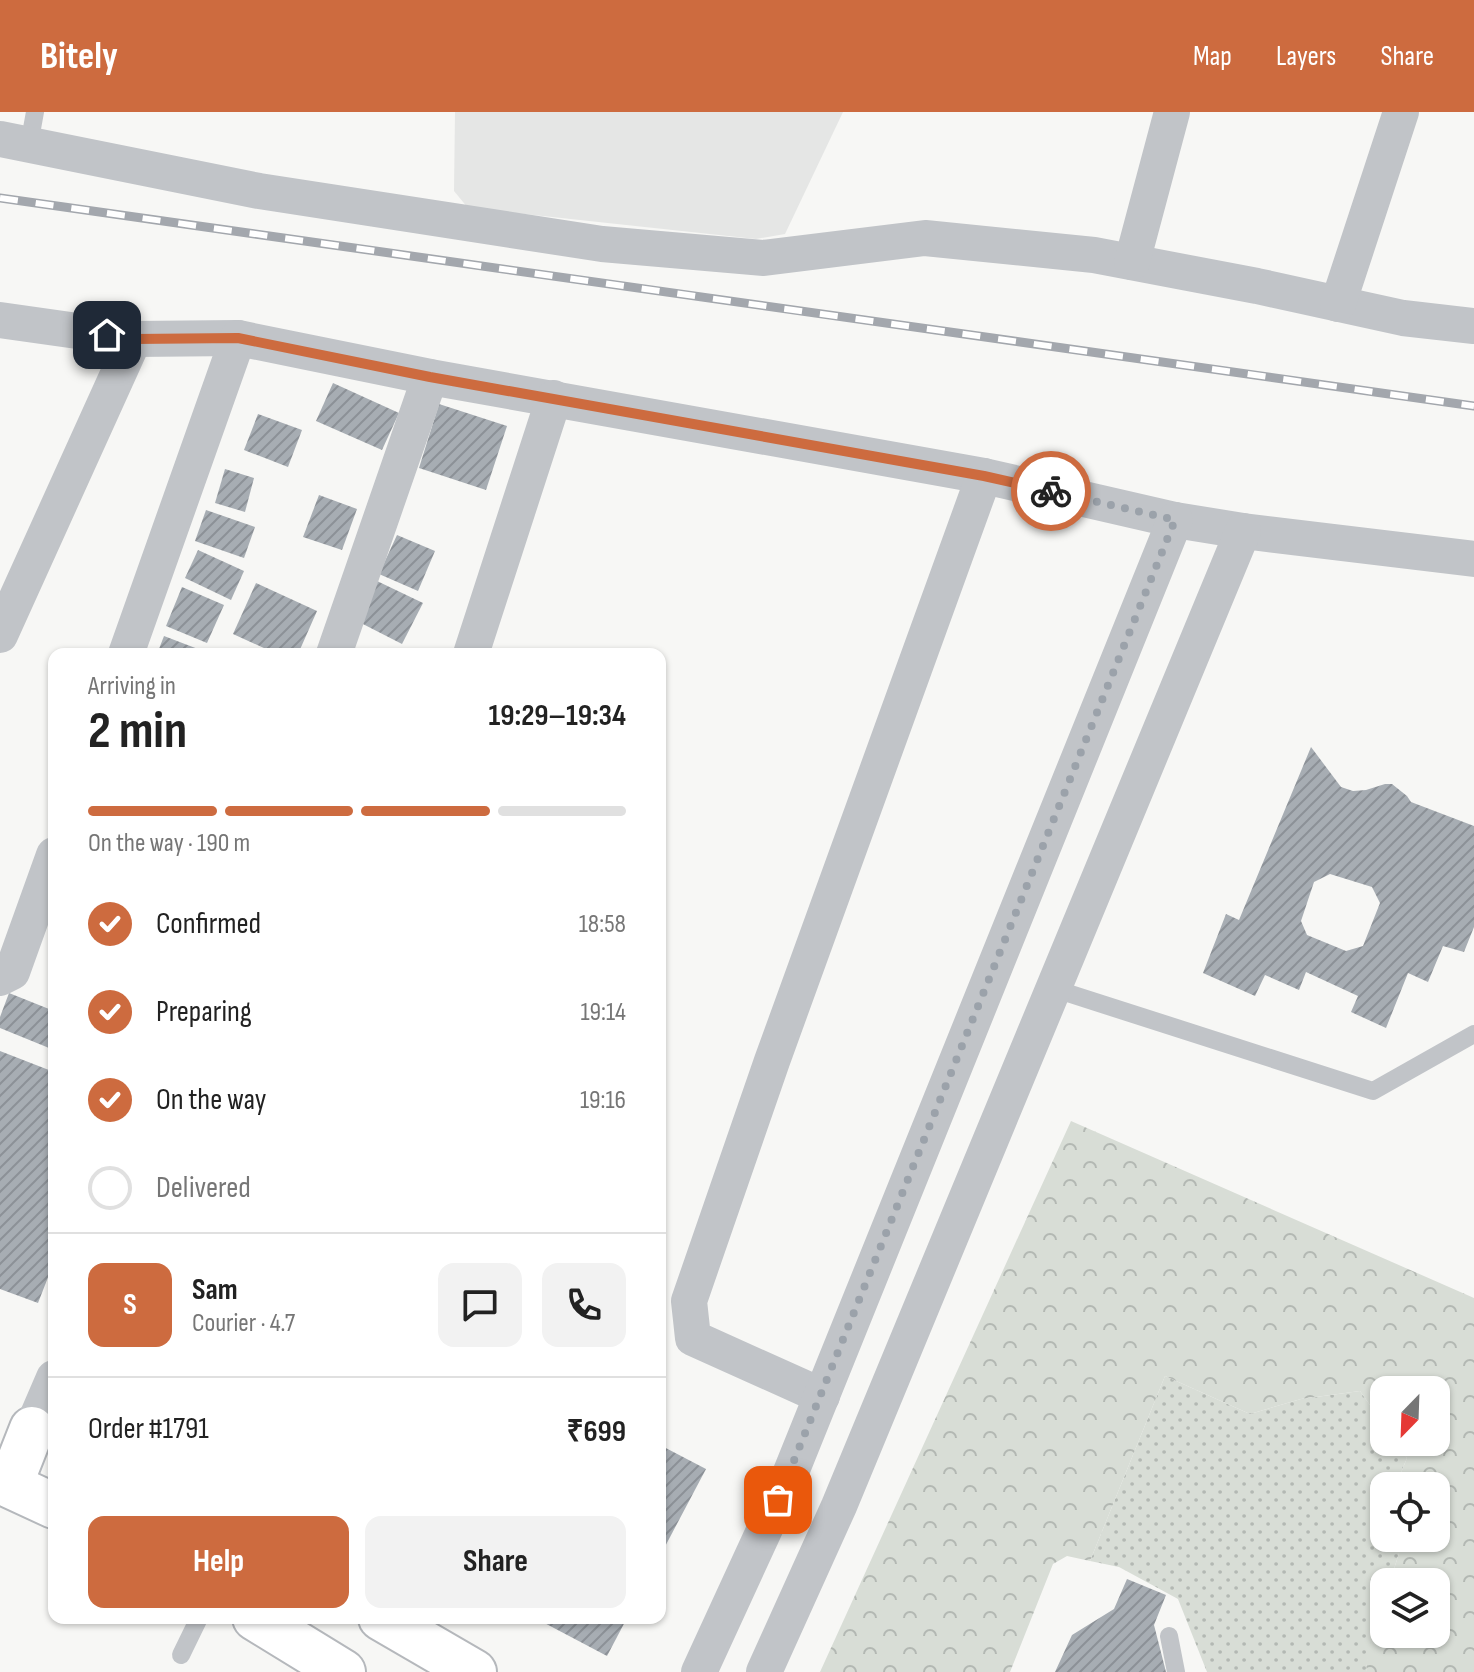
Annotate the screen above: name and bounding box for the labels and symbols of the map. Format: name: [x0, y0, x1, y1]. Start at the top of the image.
pin: [73, 301, 141, 369]
courier: [1011, 451, 1091, 531]
north arrow: [1370, 1376, 1450, 1456]
pin: [744, 1466, 812, 1534]

